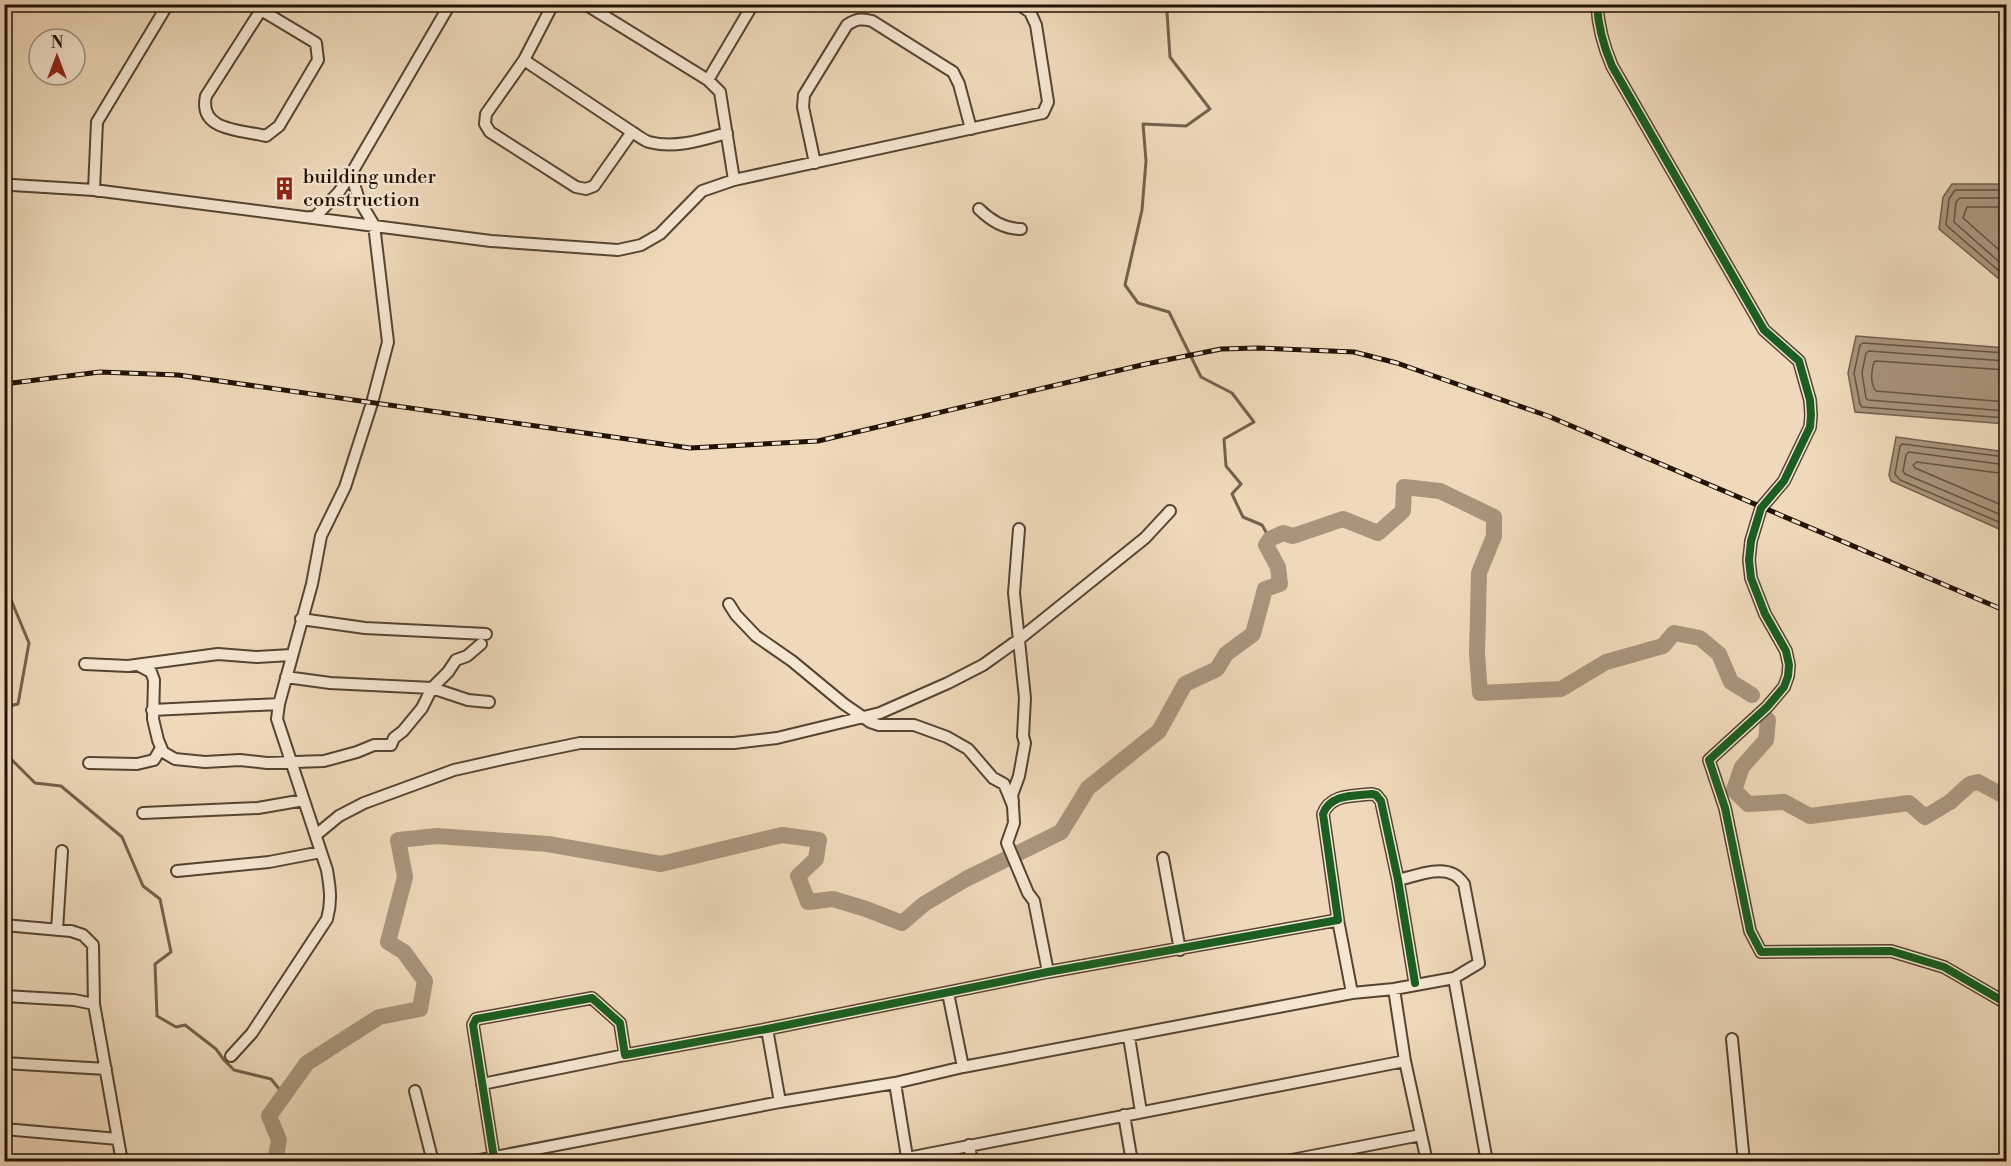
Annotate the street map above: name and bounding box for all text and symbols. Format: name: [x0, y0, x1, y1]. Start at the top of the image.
north arrow: [27, 27, 87, 87]
text: N: [51, 33, 64, 53]
place label: building under construction: [303, 165, 436, 213]
building icon: building under construction: [272, 175, 298, 201]

